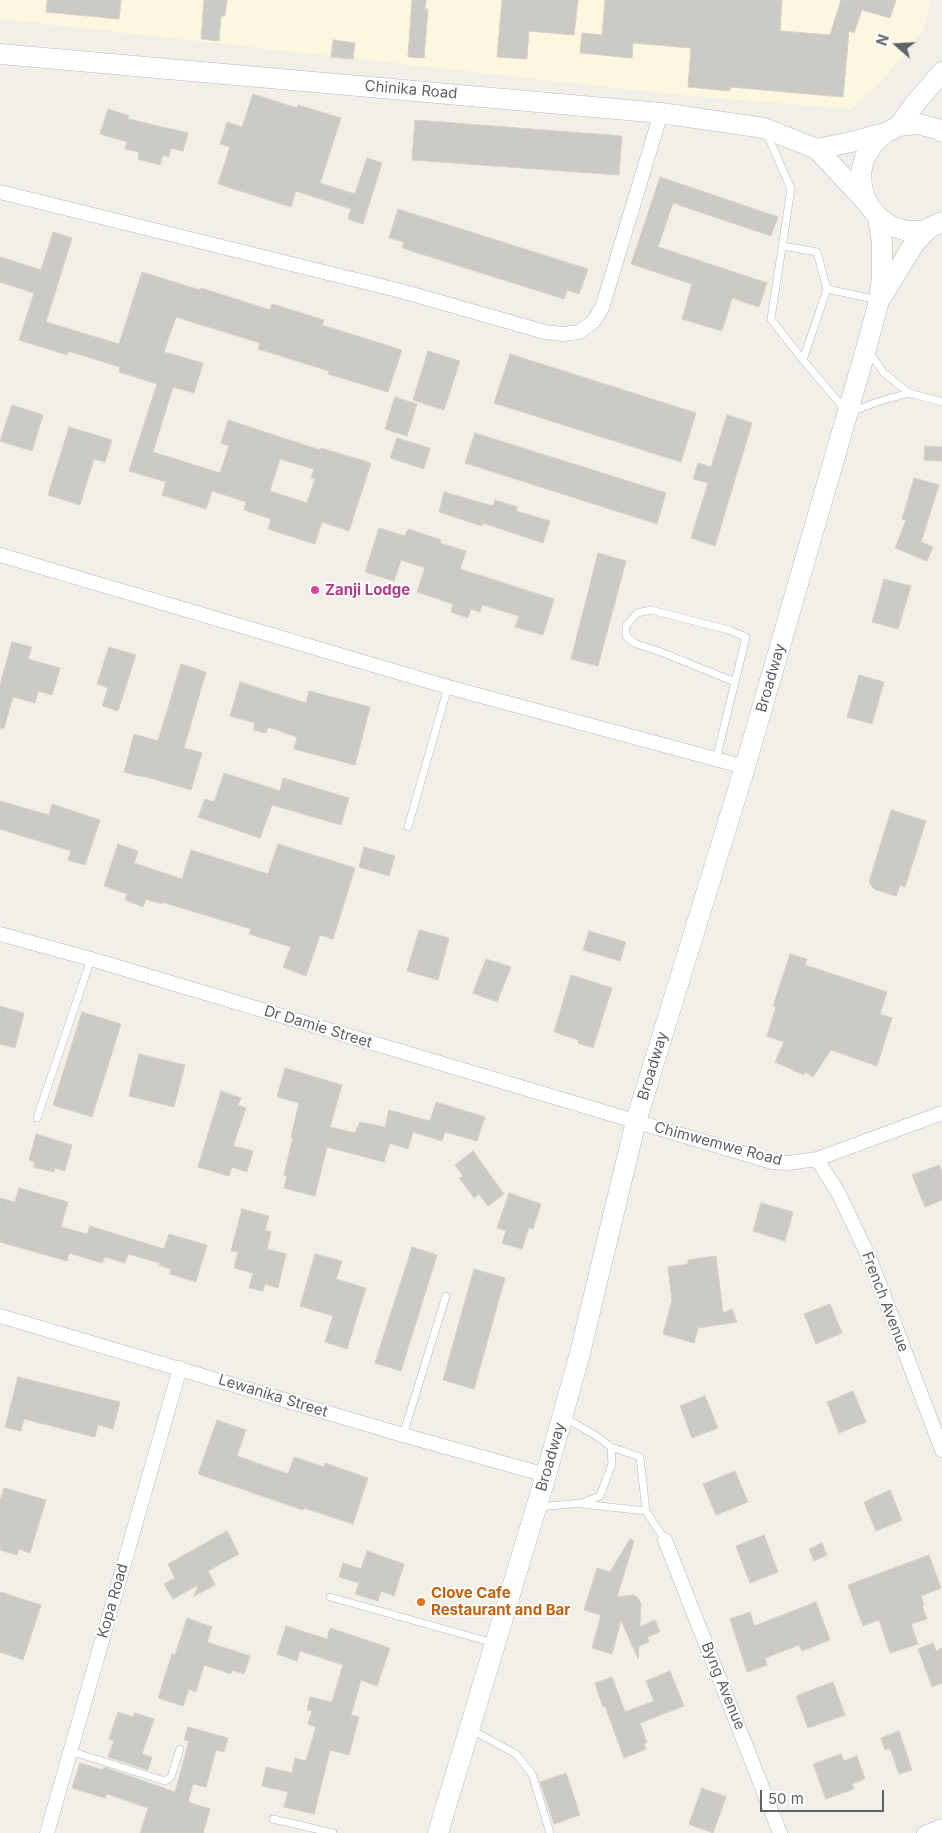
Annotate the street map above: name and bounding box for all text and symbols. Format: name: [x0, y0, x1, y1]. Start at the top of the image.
north arrow: [872, 20, 922, 70]
text: N: [873, 32, 892, 48]
street label: Chinika Road: [364, 77, 458, 103]
place label: Zanji Lodge: [325, 581, 410, 599]
marker: Zanji Lodge: [309, 584, 321, 596]
street label: Broadway: [753, 641, 789, 715]
street label: Dr Damie Street: [262, 1002, 374, 1052]
street label: Broadway: [634, 1029, 672, 1103]
street label: Chimwemwe Road: [652, 1118, 784, 1170]
street label: French Avenue: [858, 1249, 912, 1355]
street label: Lewanika Street: [216, 1371, 330, 1421]
street label: Broadway: [533, 1420, 569, 1494]
street label: Kopa Road: [94, 1562, 132, 1640]
place label: Clove Cafe Restaurant and Bar: [431, 1584, 570, 1619]
marker: Clove Cafe Restaurant and Bar: [415, 1596, 427, 1608]
street label: Byng Avenue: [697, 1639, 749, 1733]
scale bar: [762, 1780, 886, 1812]
text: 50 m: [768, 1789, 804, 1808]

